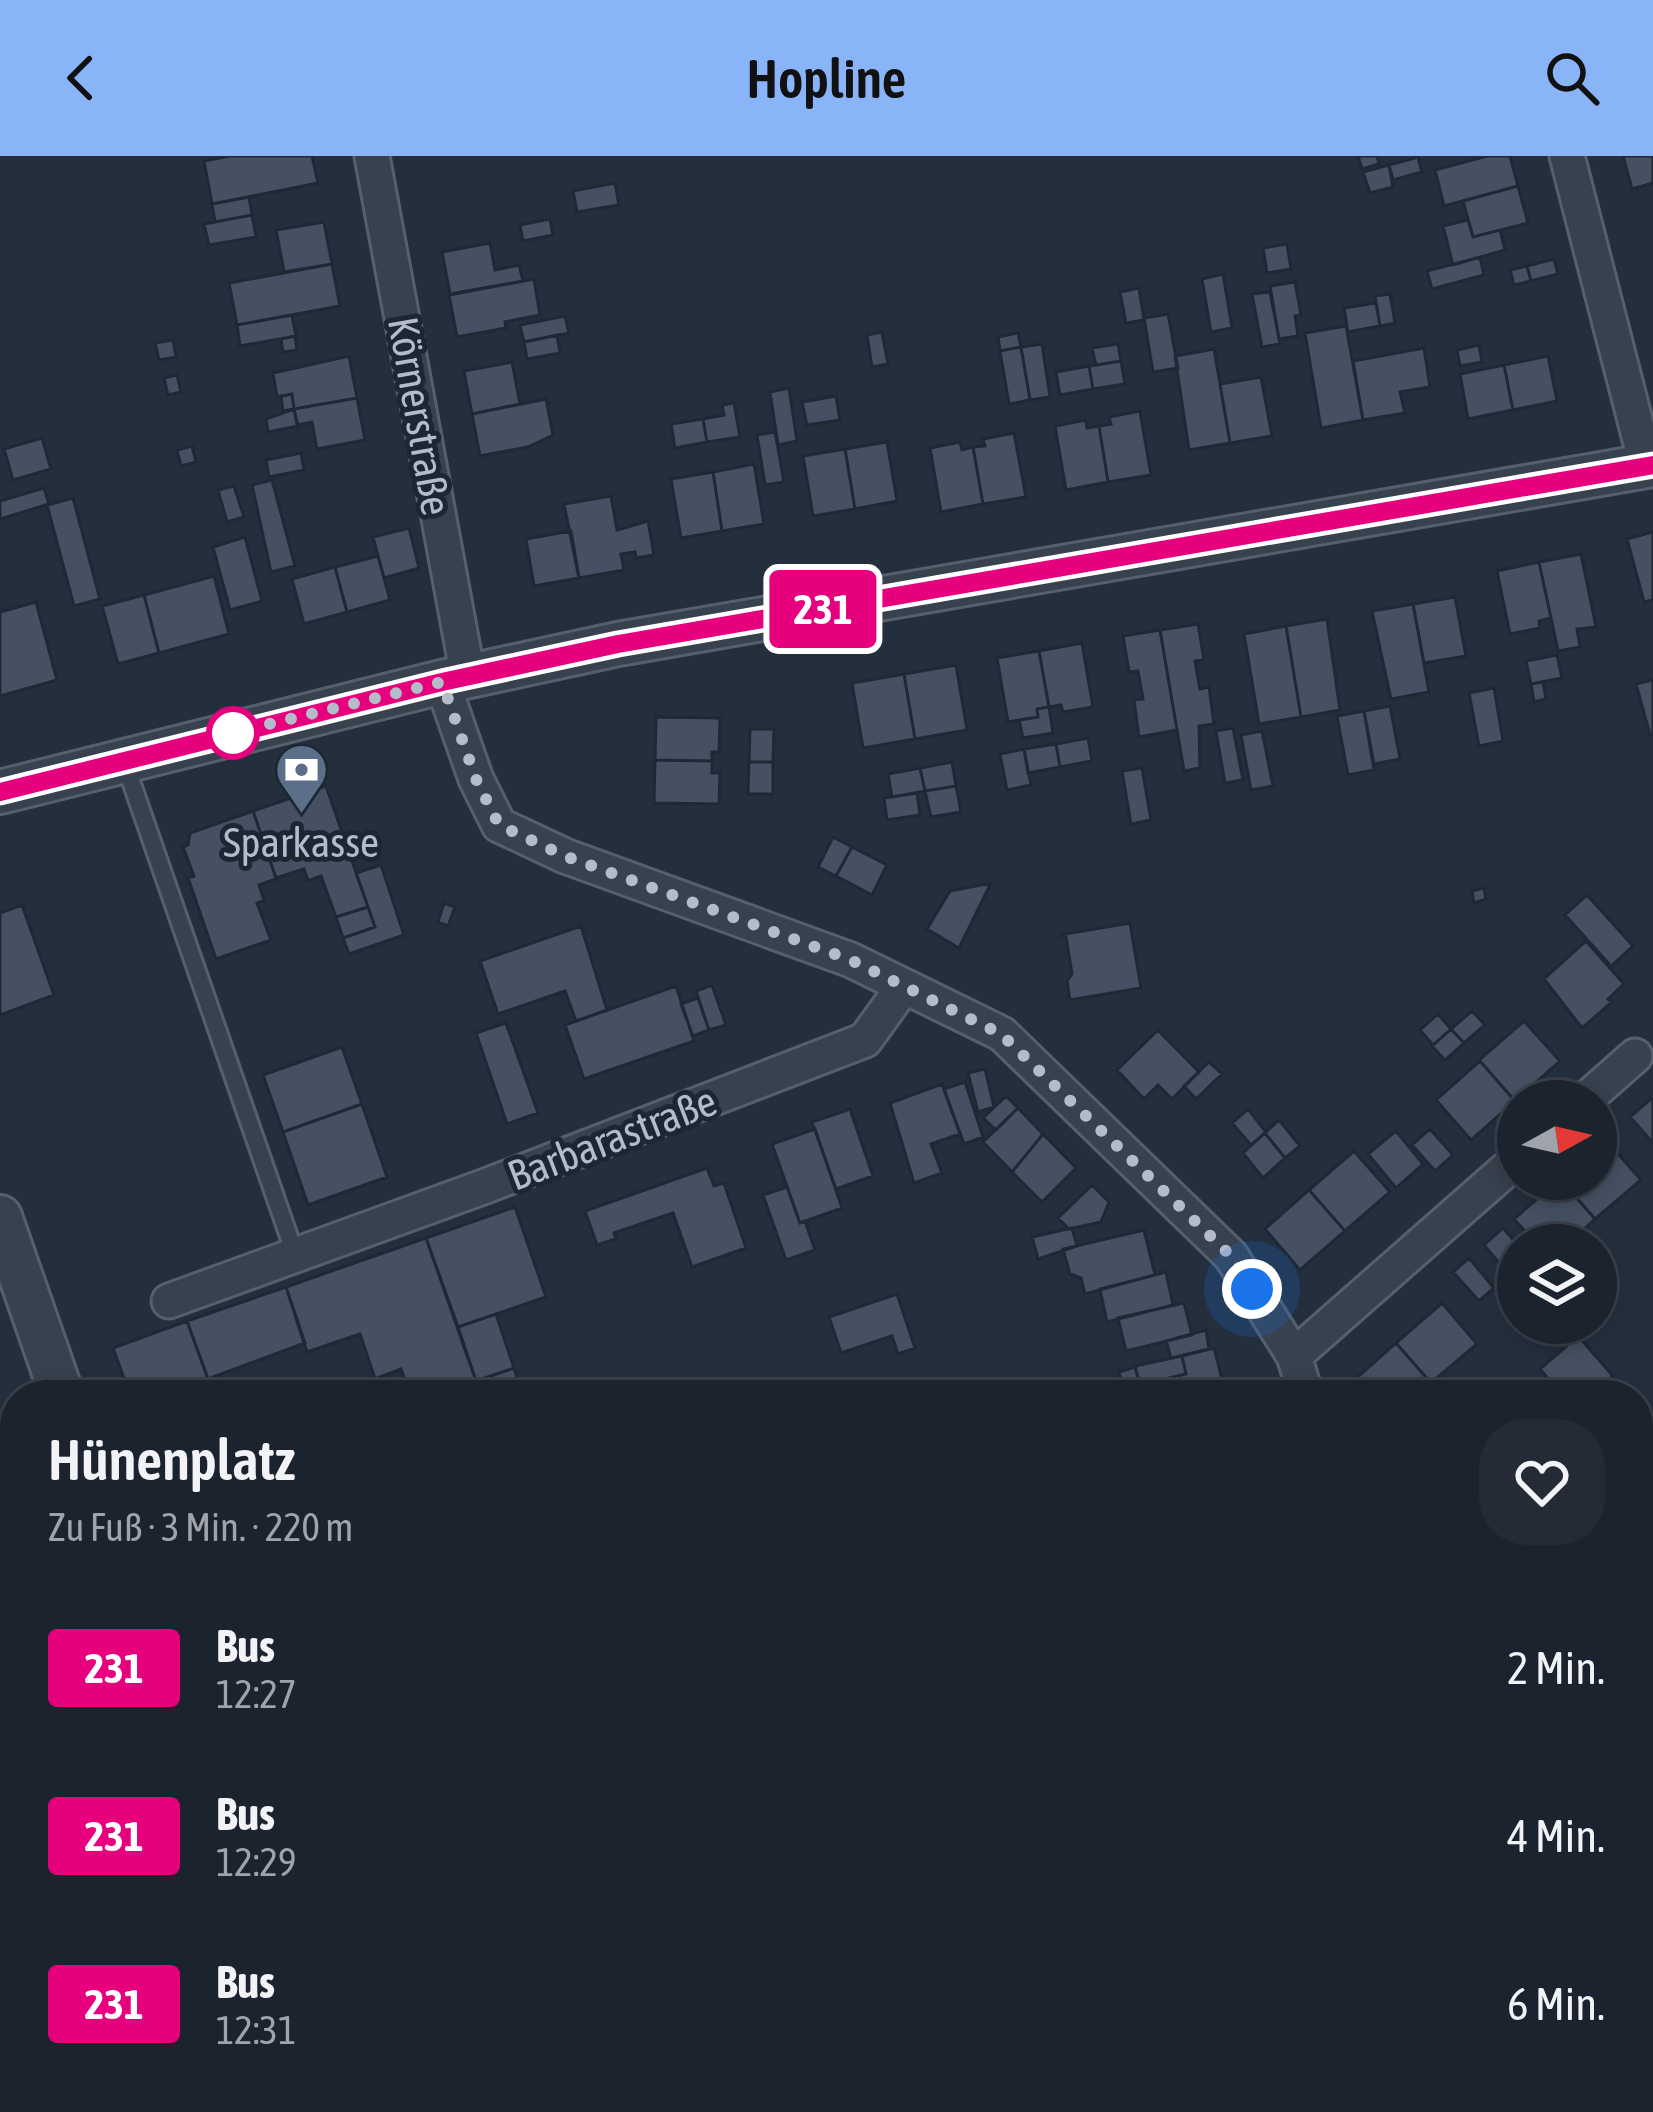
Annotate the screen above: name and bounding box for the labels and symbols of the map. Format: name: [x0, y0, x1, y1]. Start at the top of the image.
street label: Körnerstraße: [379, 313, 461, 519]
line badge: 231: [754, 570, 892, 648]
unlabelled marker: [208, 708, 258, 758]
bank icon: Sparkasse: [273, 742, 329, 816]
place label: Sparkasse: [223, 818, 379, 866]
street label: Barbarastraße: [501, 1076, 723, 1200]
north arrow: [1497, 1080, 1617, 1200]
your location: [1222, 1259, 1282, 1319]

